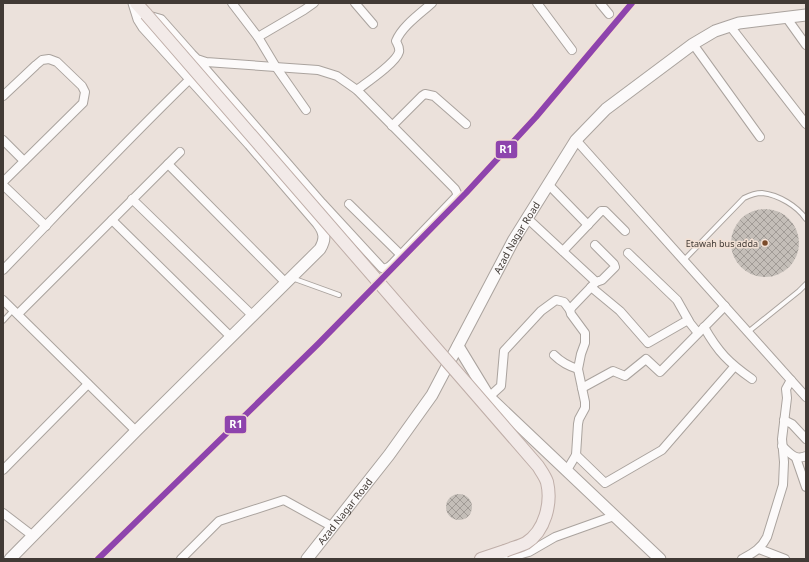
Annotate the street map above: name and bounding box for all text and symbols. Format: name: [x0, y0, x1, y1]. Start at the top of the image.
line badge: R1: [495, 140, 518, 159]
text: R1: [499, 141, 513, 156]
street label: Azad Nagar Road: [490, 199, 543, 276]
place label: Etawah bus adda: [686, 237, 758, 250]
marker: Etawah bus adda: [760, 238, 770, 248]
line badge: R1: [224, 415, 247, 434]
text: R1: [229, 416, 243, 431]
street label: Azad Nagar Road: [314, 475, 375, 547]

